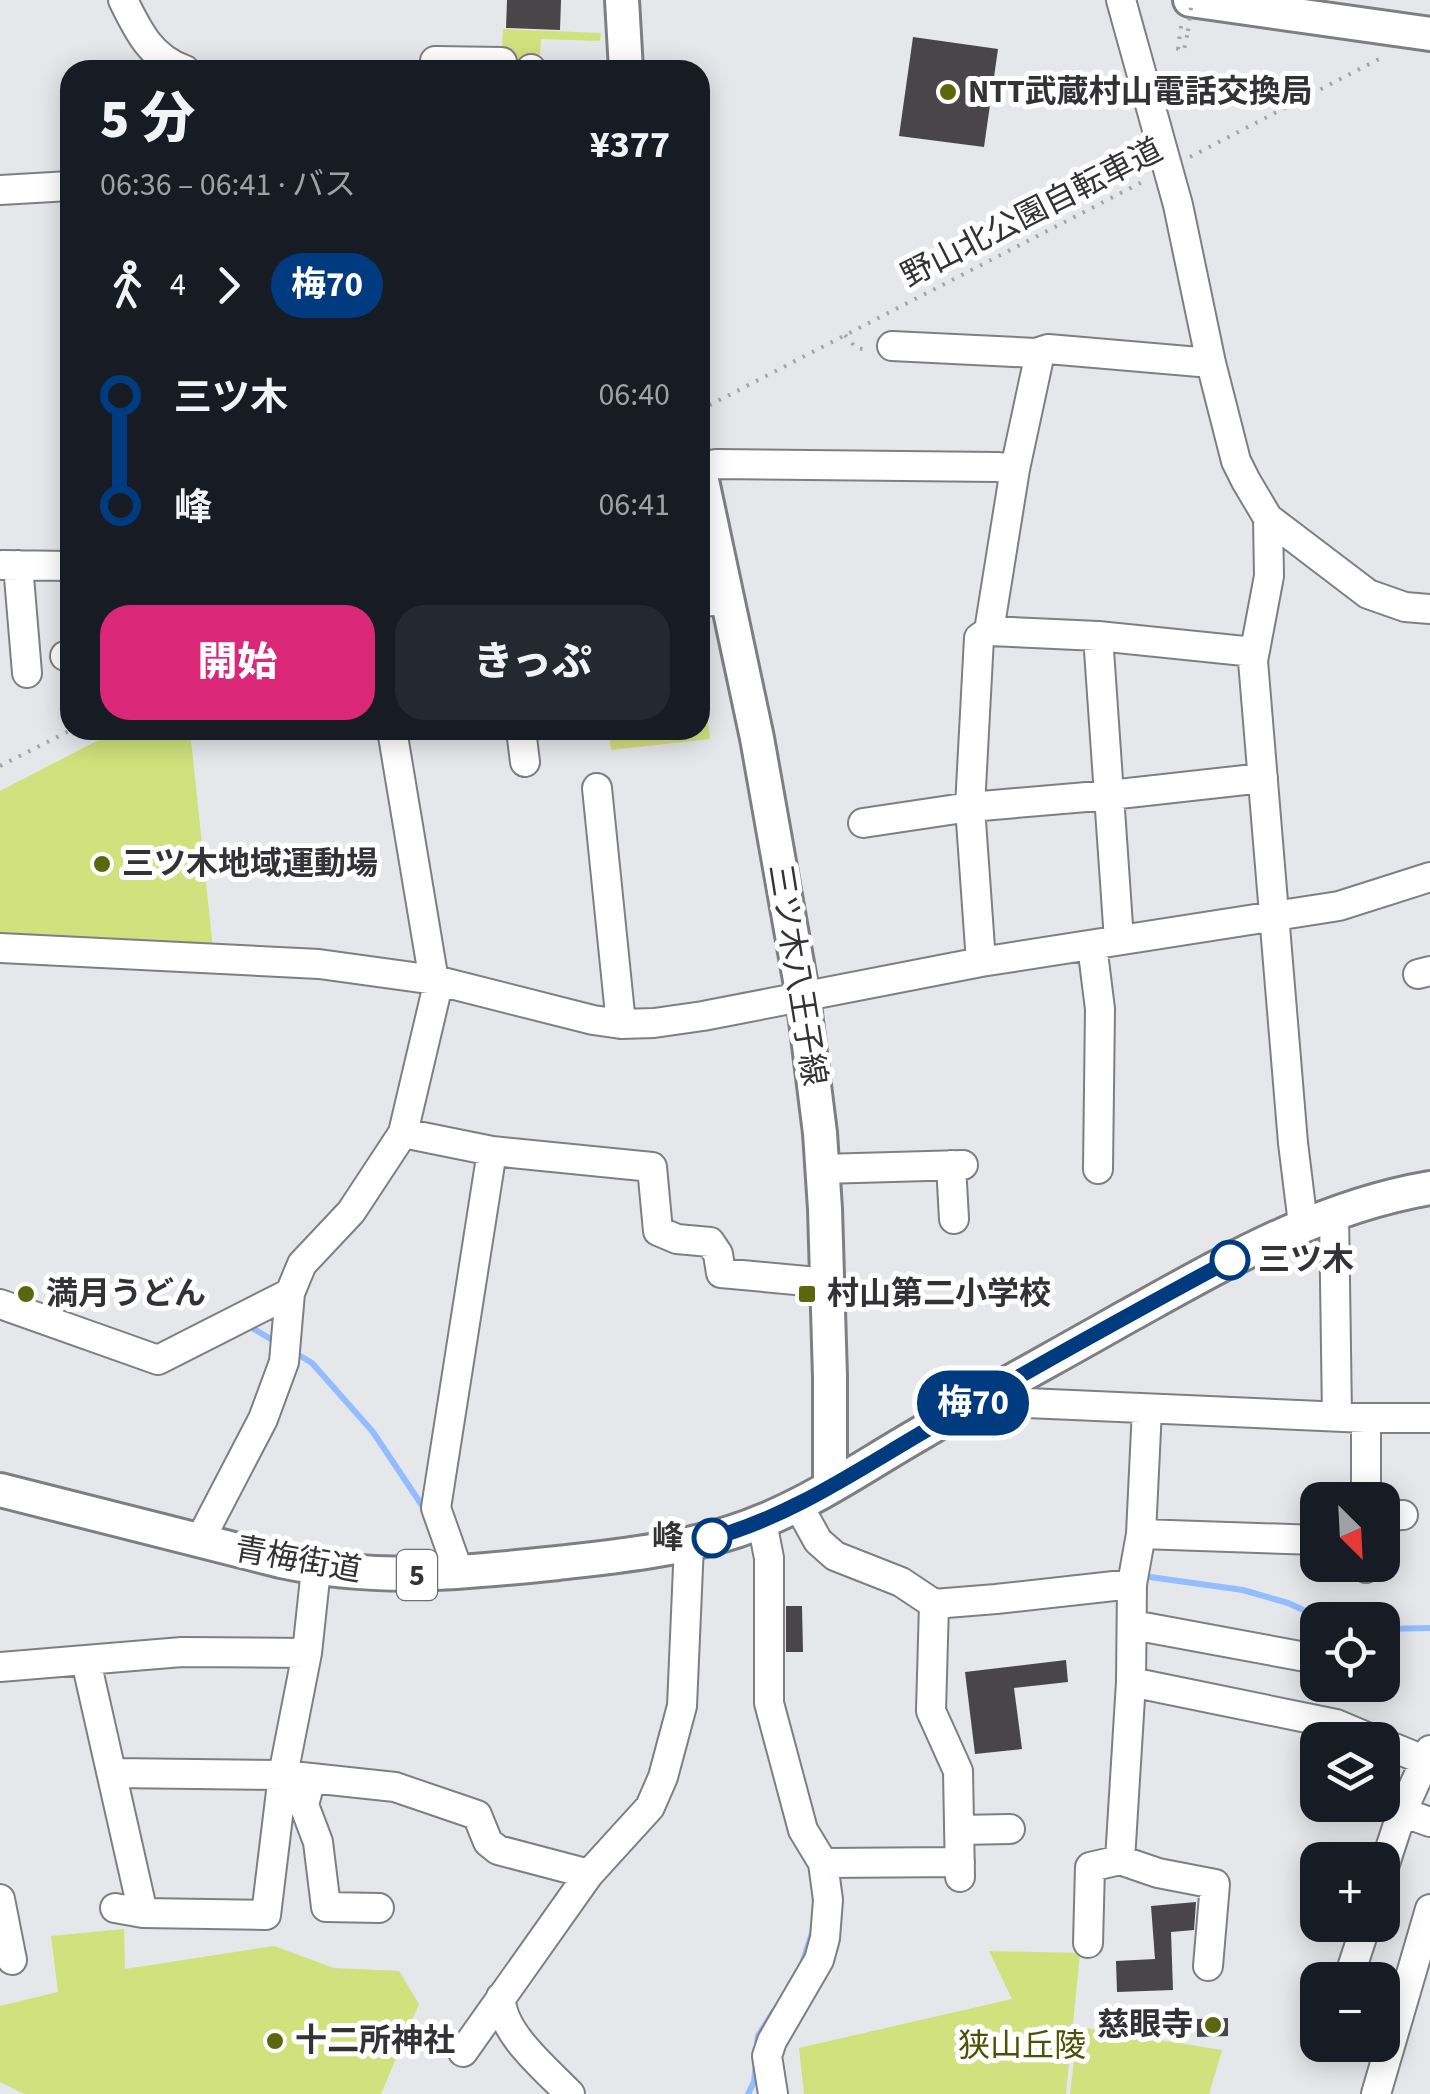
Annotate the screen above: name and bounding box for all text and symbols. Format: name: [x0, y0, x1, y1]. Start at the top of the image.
place label: NTT武蔵村山電話交換局: [968, 69, 1313, 115]
text: 5 分: [100, 81, 195, 159]
marker: NTT武蔵村山電話交換局: [937, 81, 959, 103]
text: ¥377: [590, 118, 670, 172]
street label: 野山北公園自転車道: [893, 127, 1171, 299]
text: 06:36 – 06:41 · バス: [100, 162, 356, 208]
icon: walk: [100, 258, 155, 313]
icon: forward: [201, 258, 256, 313]
text: 梅70: [291, 260, 363, 310]
text: 4: [170, 262, 186, 308]
text: 三ツ木: [174, 371, 288, 425]
text: 06:40: [598, 372, 670, 418]
text: 峰: [174, 481, 212, 535]
text: 06:41: [598, 482, 670, 528]
button: 開始: [100, 605, 375, 720]
button: きっぷ: [395, 605, 670, 720]
place label: 三ツ木地域運動場: [122, 841, 378, 887]
marker: 三ツ木地域運動場: [91, 853, 113, 875]
street label: 三ツ木八王子線: [757, 861, 837, 1089]
place label: 三ツ木: [1258, 1237, 1354, 1283]
marker: 三ツ木: [1211, 1241, 1249, 1279]
place label: 満月うどん: [46, 1271, 206, 1317]
place label: 村山第二小学校: [827, 1271, 1051, 1317]
marker: 満月うどん: [15, 1283, 37, 1305]
marker: 村山第二小学校: [796, 1283, 818, 1305]
line badge: 梅70: [916, 1370, 1030, 1436]
text: 梅70: [937, 1378, 1009, 1428]
north arrow: [1300, 1482, 1400, 1582]
map controls: [1300, 1482, 1400, 2062]
place label: 峰: [652, 1515, 684, 1561]
marker: 峰: [693, 1519, 731, 1557]
street label: 青梅街道: [231, 1526, 365, 1594]
road number: 5: [397, 1550, 437, 1600]
button: locate: [1300, 1602, 1400, 1702]
button: layers: [1300, 1722, 1400, 1822]
button: +: [1300, 1842, 1400, 1942]
button: −: [1300, 1962, 1400, 2062]
place label: 慈眼寺: [1097, 2002, 1193, 2048]
marker: 慈眼寺: [1202, 2014, 1224, 2036]
place label: 十二所神社: [295, 2018, 455, 2064]
park label: 狭山丘陵: [958, 2023, 1086, 2069]
marker: 十二所神社: [264, 2030, 286, 2052]

